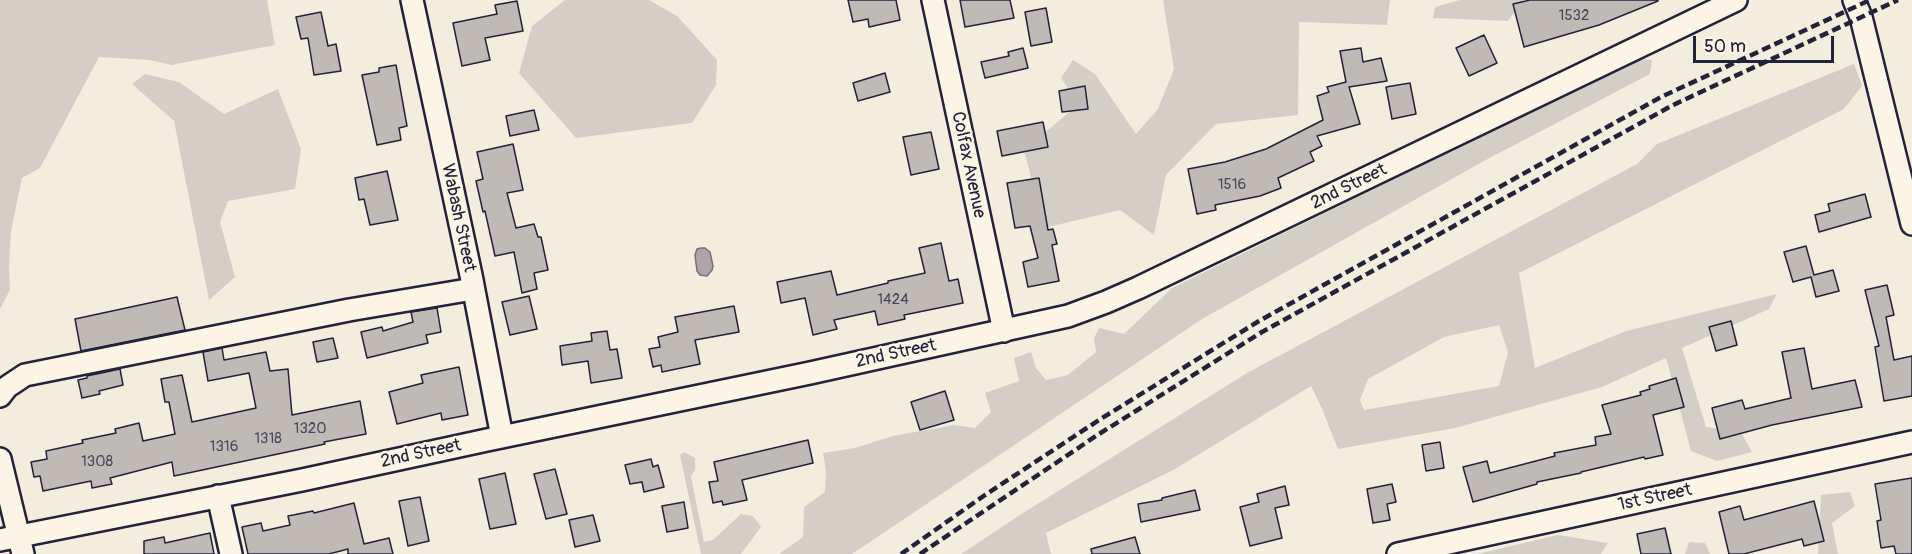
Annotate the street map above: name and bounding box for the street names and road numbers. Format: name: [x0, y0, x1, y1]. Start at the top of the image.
street label: Colfax Avenue: [946, 110, 990, 220]
street label: 2nd Street: [1308, 159, 1390, 215]
street label: Wabash Street: [436, 162, 480, 274]
street label: 2nd Street: [854, 335, 938, 373]
street label: 2nd Street: [379, 435, 463, 473]
street label: 1st Street: [1616, 480, 1694, 516]

